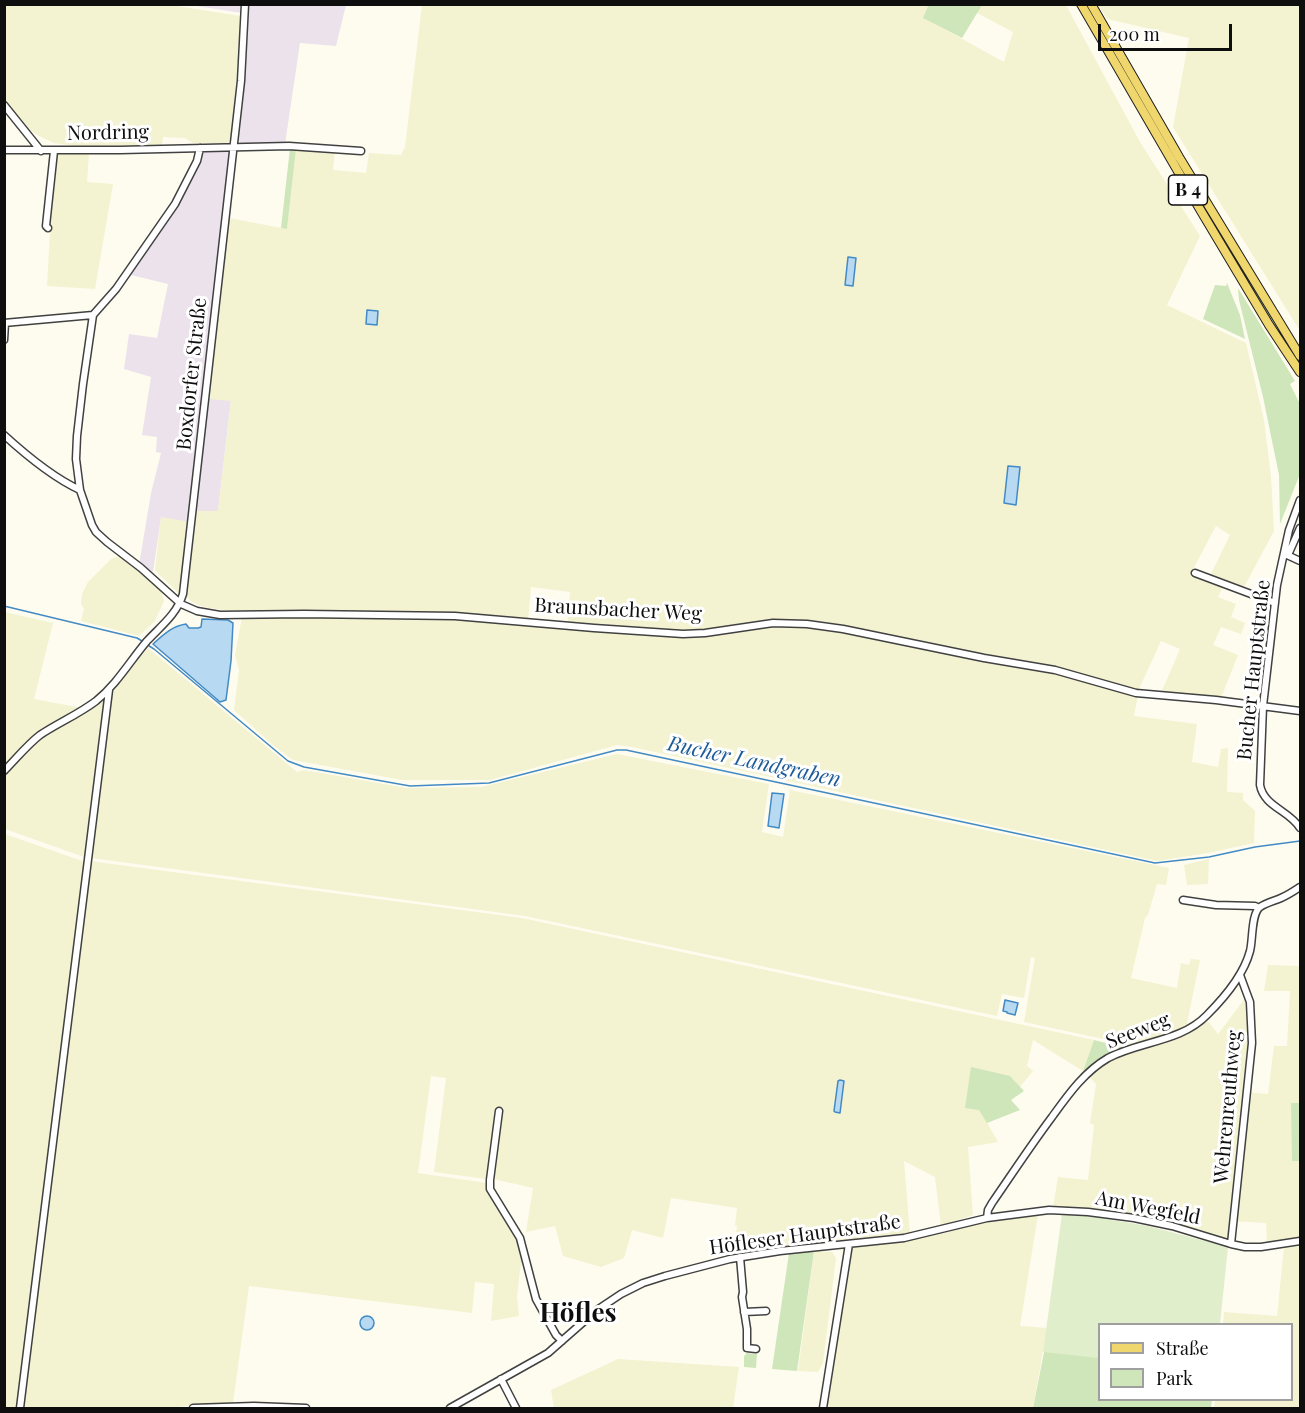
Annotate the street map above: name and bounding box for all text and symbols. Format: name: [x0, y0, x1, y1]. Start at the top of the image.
scale bar: [1101, 12, 1234, 50]
text: 200 m: [1109, 22, 1160, 46]
street label: Nordring: [67, 120, 149, 146]
road number: B 4: [1168, 175, 1208, 205]
street label: Boxdorfer Straße: [172, 296, 212, 452]
street label: Bucher Hauptstraße: [1233, 578, 1275, 762]
street label: Braunsbacher Weg: [534, 594, 702, 626]
water label: Bucher Landgraben: [665, 731, 843, 793]
street label: Seeweg: [1102, 1008, 1174, 1054]
street label: Wehrenreuthweg: [1209, 1029, 1247, 1185]
street label: Am Wegfeld: [1094, 1186, 1202, 1230]
street label: Höfleser Hauptstraße: [708, 1210, 902, 1260]
district label: Höfles: [539, 1298, 617, 1330]
legend: [1098, 1323, 1293, 1401]
text: Straße: [1156, 1336, 1209, 1360]
text: Park: [1156, 1366, 1193, 1390]

